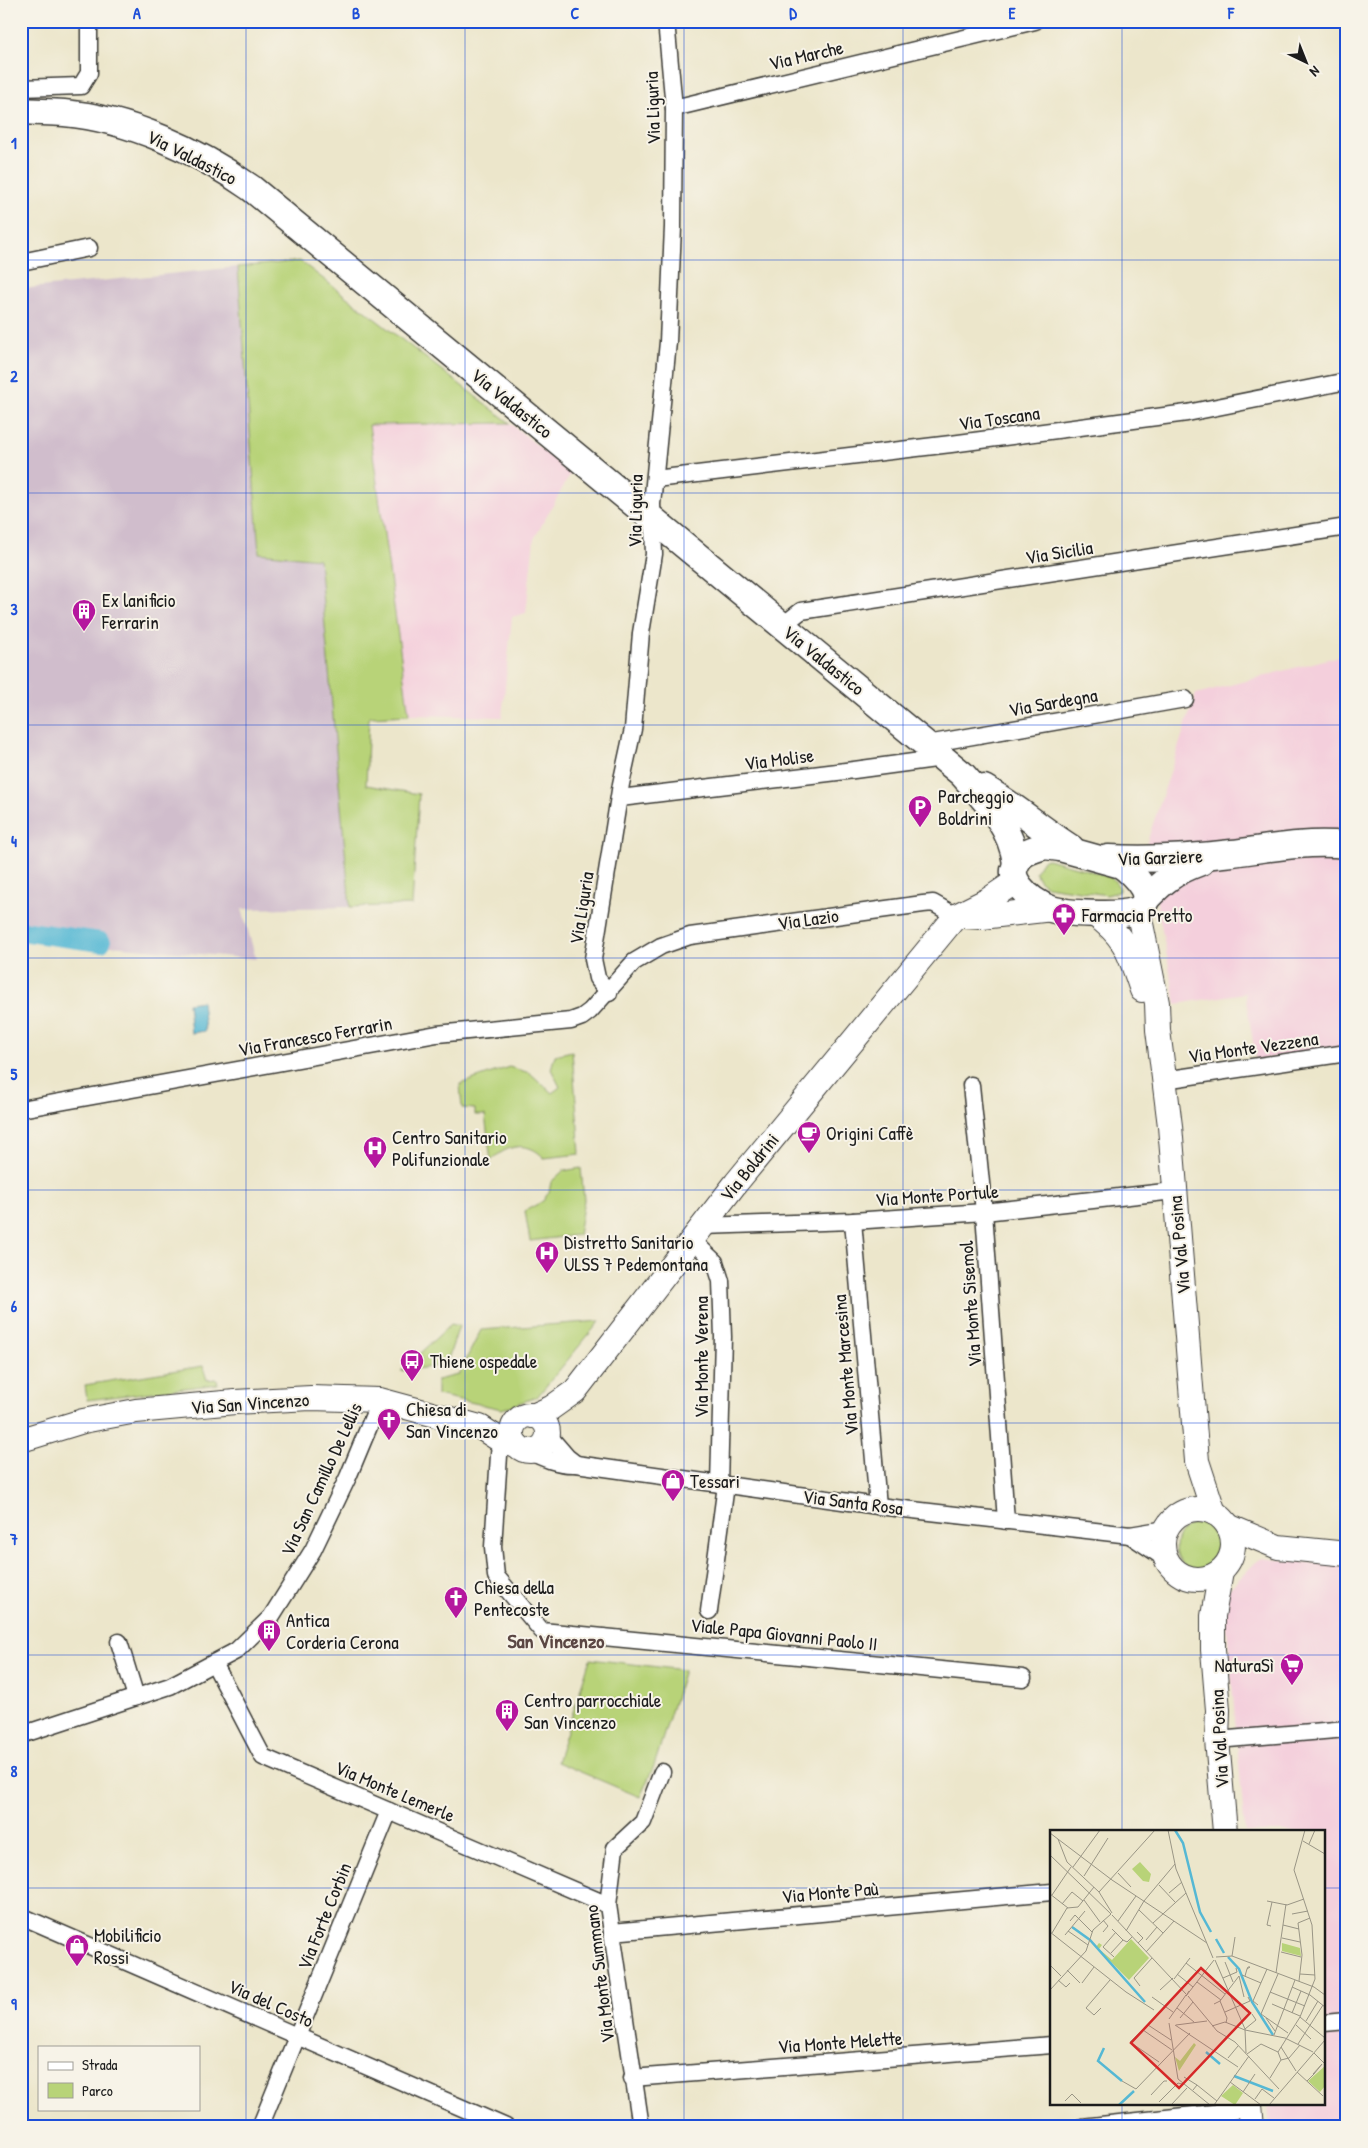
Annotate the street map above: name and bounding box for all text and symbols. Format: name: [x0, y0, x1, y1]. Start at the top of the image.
text: A: [133, 2, 141, 24]
text: B: [352, 2, 360, 24]
text: C: [571, 2, 580, 24]
text: D: [789, 2, 797, 24]
text: E: [1008, 2, 1016, 24]
text: F: [1227, 2, 1235, 24]
street label: Via Marche: [766, 34, 846, 76]
north arrow: [1280, 38, 1330, 88]
text: N: [1306, 62, 1324, 82]
street label: Via Liguria: [638, 70, 666, 145]
street label: Via Valdastico: [142, 123, 242, 191]
text: 1: [11, 132, 17, 154]
street label: Via Valdastico: [466, 362, 558, 444]
text: 2: [10, 365, 18, 387]
street label: Via Toscana: [957, 399, 1042, 437]
street label: Via Liguria: [621, 474, 649, 548]
street label: Via Sicilia: [1023, 534, 1095, 570]
place label: Ex lanificio Ferrarin: [101, 587, 176, 635]
text: 3: [10, 598, 18, 620]
building icon: Ex lanificio Ferrarin: [71, 598, 97, 632]
street label: Via Valdastico: [778, 619, 870, 701]
street label: Via Sardegna: [1007, 681, 1100, 723]
street label: Via Molise: [743, 742, 816, 776]
place label: Parcheggio Boldrini: [938, 783, 1014, 831]
parking icon: Parcheggio Boldrini: [907, 794, 933, 828]
text: 4: [11, 830, 17, 852]
street label: Via Garziere: [1117, 843, 1204, 871]
street label: Via Liguria: [562, 869, 600, 946]
street label: Via Lazio: [776, 902, 840, 936]
pharmacy icon: Farmacia Pretto: [1051, 902, 1077, 936]
place label: Farmacia Pretto: [1081, 902, 1193, 928]
street label: Via Francesco Ferrarin: [236, 1010, 394, 1062]
street label: Via Monte Vezzena: [1186, 1025, 1320, 1069]
text: 5: [11, 1063, 18, 1085]
cafe icon: Origini Caffè: [796, 1120, 822, 1154]
place label: Origini Caffè: [826, 1120, 914, 1146]
place label: Centro Sanitario Polifunzionale: [392, 1124, 507, 1172]
street label: Via Boldrini: [713, 1127, 785, 1207]
hospital icon: Centro Sanitario Polifunzionale: [362, 1135, 388, 1169]
street label: Via Monte Portule: [874, 1178, 1000, 1212]
street label: Via Val Posina: [1162, 1194, 1196, 1295]
place label: Distretto Sanitario ULSS 7 Pedemontana: [564, 1229, 709, 1277]
street label: Via Monte Sisemol: [953, 1239, 987, 1368]
hospital icon: Distretto Sanitario ULSS 7 Pedemontana: [534, 1240, 560, 1274]
street label: Via Monte Marcesina: [826, 1293, 864, 1437]
text: 6: [11, 1295, 18, 1317]
street label: Via Monte Verena: [688, 1295, 714, 1418]
bus stop icon: Thiene ospedale: [399, 1348, 425, 1382]
place label: Thiene ospedale: [430, 1348, 538, 1374]
street label: Via San Vincenzo: [190, 1386, 310, 1420]
place label: Chiesa di San Vincenzo: [406, 1396, 498, 1444]
street label: Via San Camillo De Lellis: [274, 1398, 368, 1560]
church icon: Chiesa di San Vincenzo: [376, 1407, 402, 1441]
shop icon: Tessari: [660, 1468, 686, 1502]
place label: Tessari: [690, 1468, 740, 1494]
street label: Via Santa Rosa: [801, 1483, 905, 1521]
text: 7: [9, 1528, 18, 1550]
place label: Chiesa della Pentecoste: [474, 1574, 555, 1622]
church icon: Chiesa della Pentecoste: [443, 1585, 469, 1619]
place label: Antica Corderia Cerona: [286, 1607, 399, 1655]
street label: Viale Papa Giovanni Paolo II: [689, 1611, 879, 1657]
building icon: Antica Corderia Cerona: [256, 1618, 282, 1652]
district label: San Vincenzo: [508, 1627, 604, 1654]
place label: NaturaSì: [1215, 1652, 1274, 1678]
supermarket icon: NaturaSì: [1279, 1652, 1305, 1686]
place label: Centro parrocchiale San Vincenzo: [524, 1687, 662, 1735]
street label: Via Val Posina: [1203, 1688, 1235, 1789]
building icon: Centro parrocchiale San Vincenzo: [494, 1698, 520, 1732]
street label: Via Monte Lemerle: [331, 1754, 459, 1828]
text: 8: [11, 1760, 18, 1782]
inset map: [1050, 1830, 1326, 2106]
street label: Via Forte Corbin: [291, 1859, 357, 1973]
street label: Via Monte Paù: [781, 1875, 880, 1909]
street label: Via Monte Summano: [578, 1903, 620, 2044]
place label: Mobilificio Rossi: [94, 1922, 162, 1970]
shop icon: Mobilificio Rossi: [64, 1933, 90, 1967]
street label: Via del Costo: [224, 1973, 318, 2033]
text: 9: [11, 1993, 17, 2015]
street label: Via Monte Melette: [777, 2025, 904, 2059]
legend: [38, 2046, 200, 2110]
text: Strada: [82, 2054, 118, 2075]
text: Parco: [82, 2080, 113, 2101]

